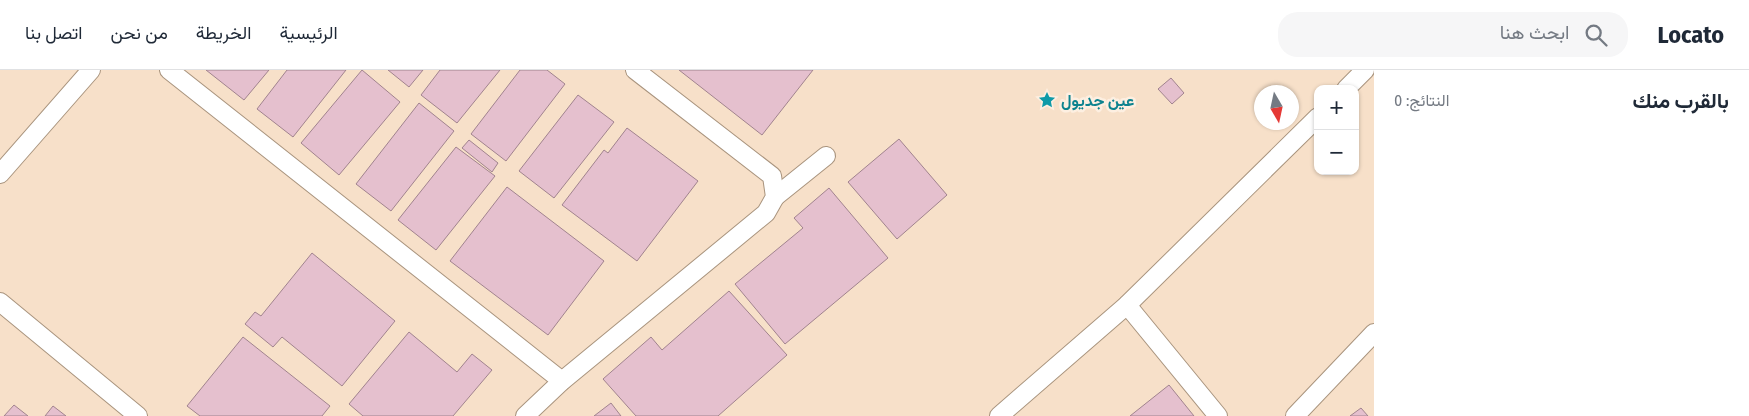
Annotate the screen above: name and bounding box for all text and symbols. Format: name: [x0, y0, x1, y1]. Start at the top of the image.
search box: [1278, 12, 1628, 57]
text: ابحث هنا: [1500, 21, 1570, 44]
icon: search: [1582, 21, 1610, 49]
text: Locato: [1658, 21, 1724, 49]
text: اتصل بنا: [25, 22, 83, 44]
text: من نحن: [111, 22, 168, 44]
text: الخريطة: [196, 22, 251, 44]
text: الرئيسية: [279, 22, 338, 44]
north arrow: [1254, 85, 1299, 130]
map controls: [1314, 85, 1359, 175]
button: +: [1314, 85, 1359, 130]
text: بالقرب منك: [1632, 88, 1729, 114]
place icon: عين جديول: [1037, 90, 1057, 110]
place label: عين جديول: [1061, 91, 1134, 111]
text: النتائج: 0: [1394, 91, 1449, 110]
button: −: [1314, 130, 1359, 175]

